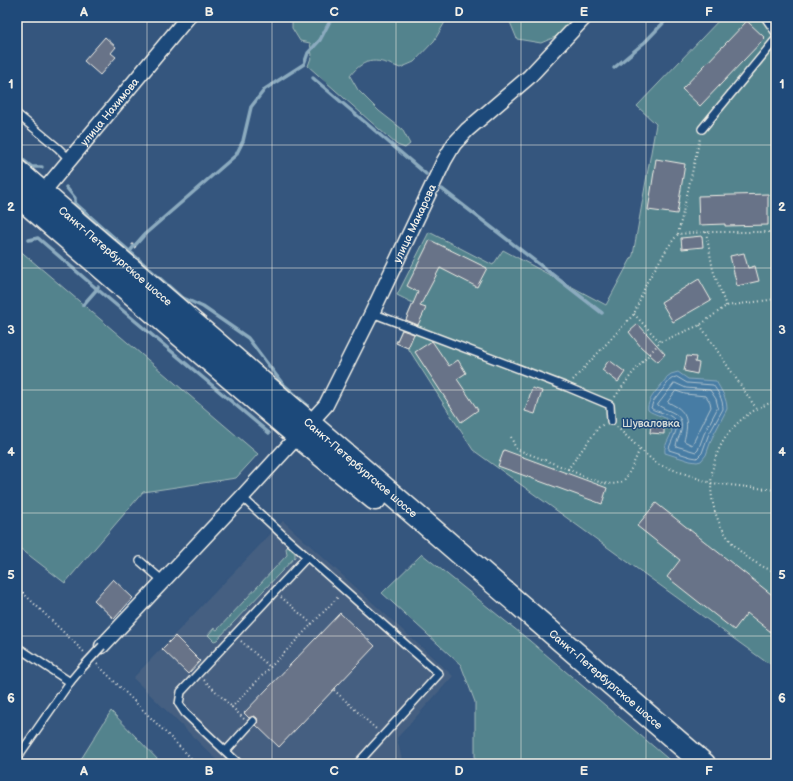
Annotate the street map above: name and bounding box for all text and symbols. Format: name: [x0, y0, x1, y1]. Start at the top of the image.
text: A: [79, 4, 88, 20]
text: B: [204, 4, 214, 20]
text: C: [329, 4, 339, 20]
text: D: [454, 4, 464, 20]
text: E: [580, 4, 589, 20]
text: F: [705, 4, 713, 20]
street label: улица Нахимова: [77, 75, 142, 148]
text: 1: [8, 76, 14, 92]
text: 1: [779, 76, 785, 92]
street label: улица Макарова: [390, 182, 439, 265]
text: 2: [7, 199, 15, 215]
text: 2: [778, 199, 786, 215]
street label: Санкт-Петербургское шоссе: [56, 203, 175, 308]
text: 3: [7, 322, 15, 338]
text: 3: [778, 322, 786, 338]
street label: Санкт-Петербургское шоссе: [301, 415, 420, 520]
park label: Шуваловка: [622, 417, 680, 430]
text: 4: [7, 444, 15, 460]
text: 4: [778, 444, 786, 460]
text: 5: [7, 567, 15, 583]
text: 5: [778, 567, 786, 583]
street label: Санкт-Петербургское шоссе: [547, 627, 665, 732]
text: 6: [7, 690, 15, 706]
text: 6: [778, 690, 786, 706]
text: A: [79, 763, 88, 779]
text: B: [204, 763, 214, 779]
text: C: [329, 763, 339, 779]
text: D: [454, 763, 464, 779]
text: E: [580, 763, 589, 779]
text: F: [705, 763, 713, 779]

